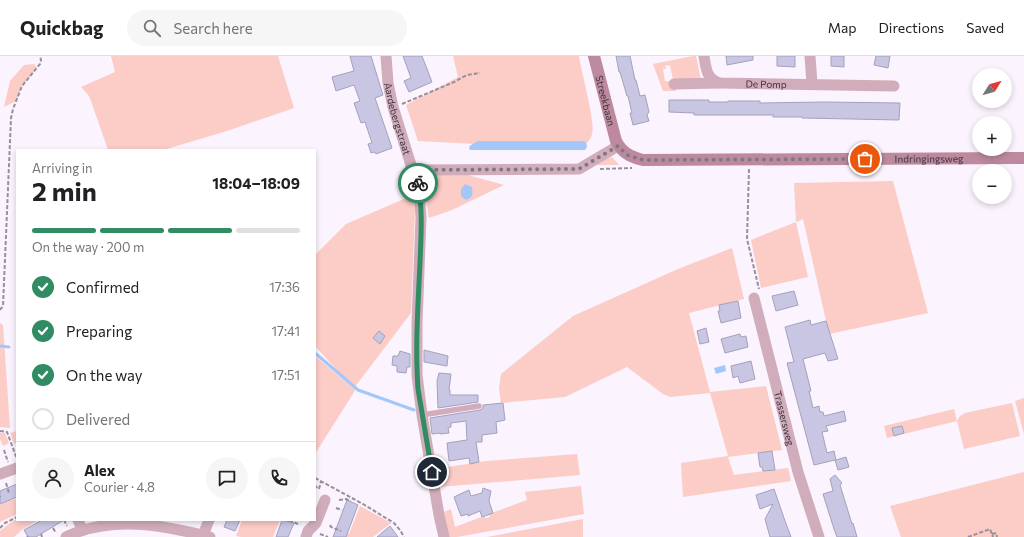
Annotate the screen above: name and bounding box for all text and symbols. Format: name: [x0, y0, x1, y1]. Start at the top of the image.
search box: [127, 10, 407, 46]
text: Quickbag: [20, 16, 103, 39]
icon: search: [141, 17, 163, 39]
text: Search here: [173, 19, 253, 37]
text: Map: [828, 19, 857, 36]
text: Directions: [879, 19, 944, 36]
text: Saved: [966, 19, 1004, 36]
north arrow: [972, 68, 1012, 108]
map controls: [972, 68, 1012, 204]
street label: Streekbaan: [593, 74, 618, 127]
street label: De Pomp: [745, 77, 787, 90]
street label: Aardebergstraat: [382, 81, 413, 156]
button: +: [972, 116, 1012, 156]
pin: [848, 142, 882, 176]
icon: bag: [854, 148, 876, 170]
street label: Indringingsweg: [895, 152, 964, 165]
text: Arriving in: [32, 160, 92, 176]
courier: [398, 163, 438, 203]
button: −: [972, 164, 1012, 204]
icon: bike: [407, 172, 429, 194]
text: 18:04–18:09: [212, 174, 300, 192]
text: 2 min: [32, 175, 97, 206]
text: On the way · 200 m: [32, 239, 144, 255]
icon: check: [32, 276, 54, 298]
text: Confirmed: [66, 278, 139, 296]
text: 17:36: [269, 279, 300, 295]
icon: check: [32, 320, 54, 342]
text: Preparing: [66, 322, 132, 340]
text: 17:41: [272, 323, 300, 339]
icon: check: [32, 364, 54, 386]
text: On the way: [66, 366, 143, 384]
text: 17:51: [271, 367, 300, 383]
street label: Trassersweg: [772, 390, 797, 447]
text: Delivered: [66, 410, 130, 428]
pin: [415, 455, 449, 489]
button: person: [32, 457, 74, 499]
button: chat: [206, 457, 248, 499]
button: phone: [258, 457, 300, 499]
text: Alex: [84, 461, 115, 479]
icon: home: [421, 461, 443, 483]
text: Courier · 4.8: [84, 479, 155, 495]

